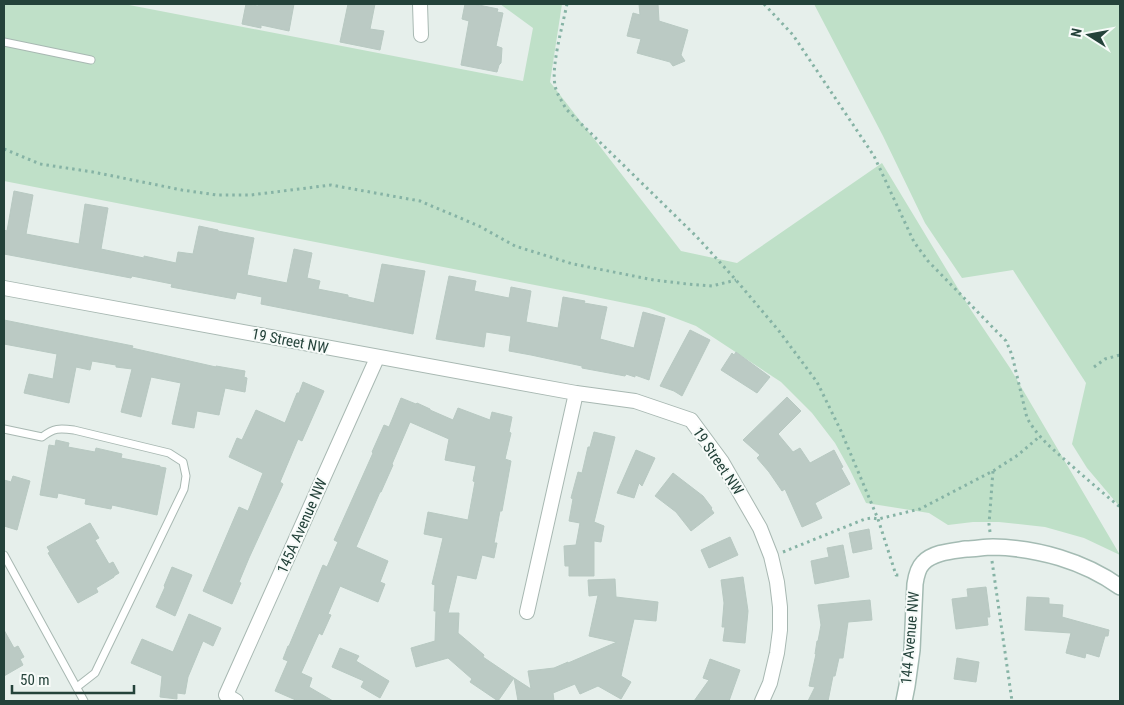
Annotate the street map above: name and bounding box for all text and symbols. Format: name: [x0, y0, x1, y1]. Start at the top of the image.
north arrow: [1064, 10, 1114, 60]
text: N: [1068, 27, 1085, 38]
street label: 19 Street NW: [250, 325, 330, 357]
street label: 19 Street NW: [689, 424, 747, 499]
street label: 145A Avenue NW: [273, 475, 331, 576]
street label: 144 Avenue NW: [897, 590, 923, 685]
scale bar: [12, 662, 135, 694]
text: 50 m: [20, 671, 50, 689]

